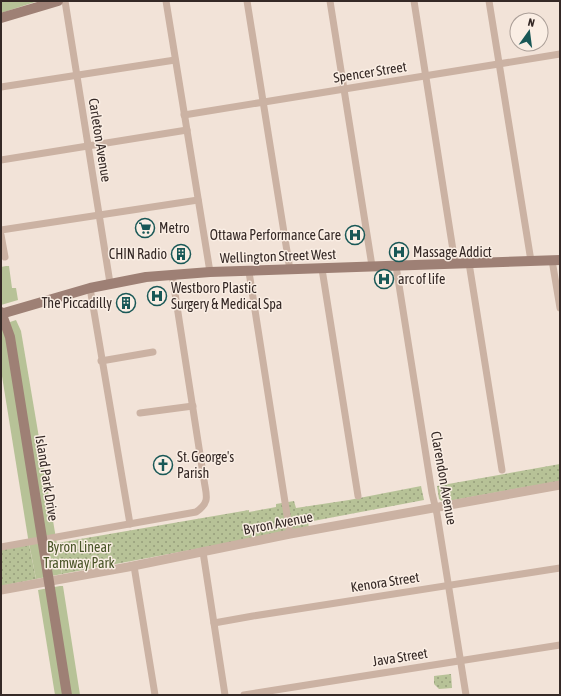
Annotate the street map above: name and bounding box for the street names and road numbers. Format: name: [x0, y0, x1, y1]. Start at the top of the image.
street label: Spencer Street: [332, 58, 408, 86]
street label: Carleton Avenue: [85, 97, 115, 183]
street label: Wellington Street West: [220, 246, 336, 266]
street label: Clarendon Avenue: [428, 430, 460, 526]
street label: Island Park Drive: [32, 434, 62, 522]
street label: Byron Avenue: [242, 508, 314, 538]
street label: Kenora Street: [350, 569, 420, 595]
street label: Java Street: [371, 645, 429, 669]

